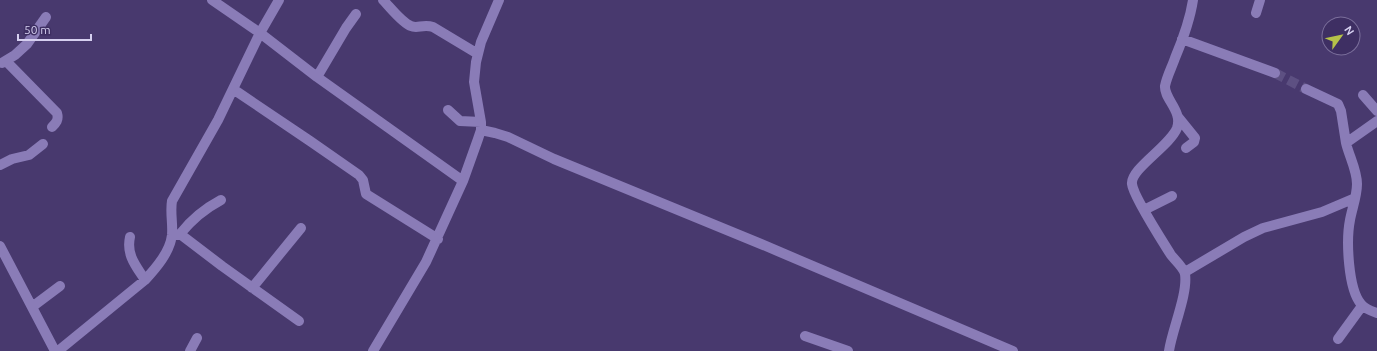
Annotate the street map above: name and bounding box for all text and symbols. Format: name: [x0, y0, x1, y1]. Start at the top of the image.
scale bar: [18, 16, 91, 42]
north arrow: [1321, 16, 1361, 56]
text: 50 m: [24, 23, 51, 36]
text: N: [1342, 24, 1357, 37]

